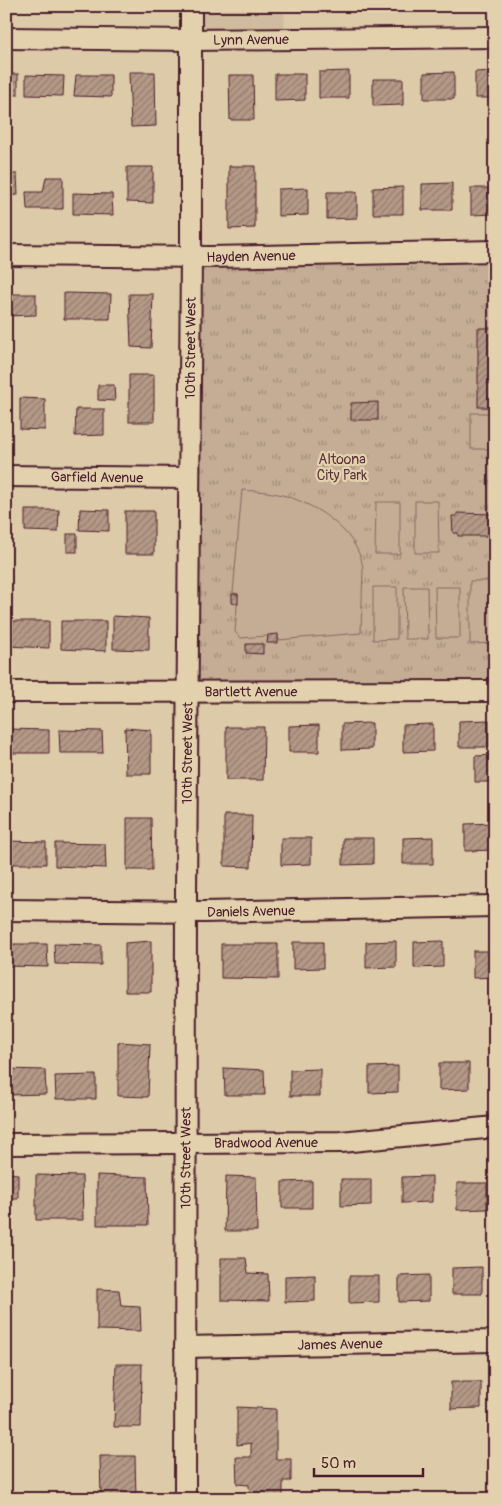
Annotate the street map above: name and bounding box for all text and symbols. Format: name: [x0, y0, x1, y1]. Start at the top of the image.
street label: Lynn Avenue: [213, 31, 289, 48]
street label: Hayden Avenue: [206, 247, 296, 266]
street label: 10th Street West: [181, 297, 199, 399]
park label: Altoona City Park: [317, 451, 367, 484]
street label: Garfield Avenue: [51, 468, 143, 486]
street label: Bartlett Avenue: [205, 683, 298, 700]
street label: 10th Street West: [178, 702, 196, 804]
street label: Daniels Avenue: [207, 902, 295, 920]
street label: 10th Street West: [177, 1107, 194, 1209]
street label: Bradwood Avenue: [214, 1134, 318, 1151]
street label: James Avenue: [297, 1335, 383, 1353]
scale bar: [314, 1445, 422, 1477]
text: 50 m: [321, 1454, 356, 1473]

